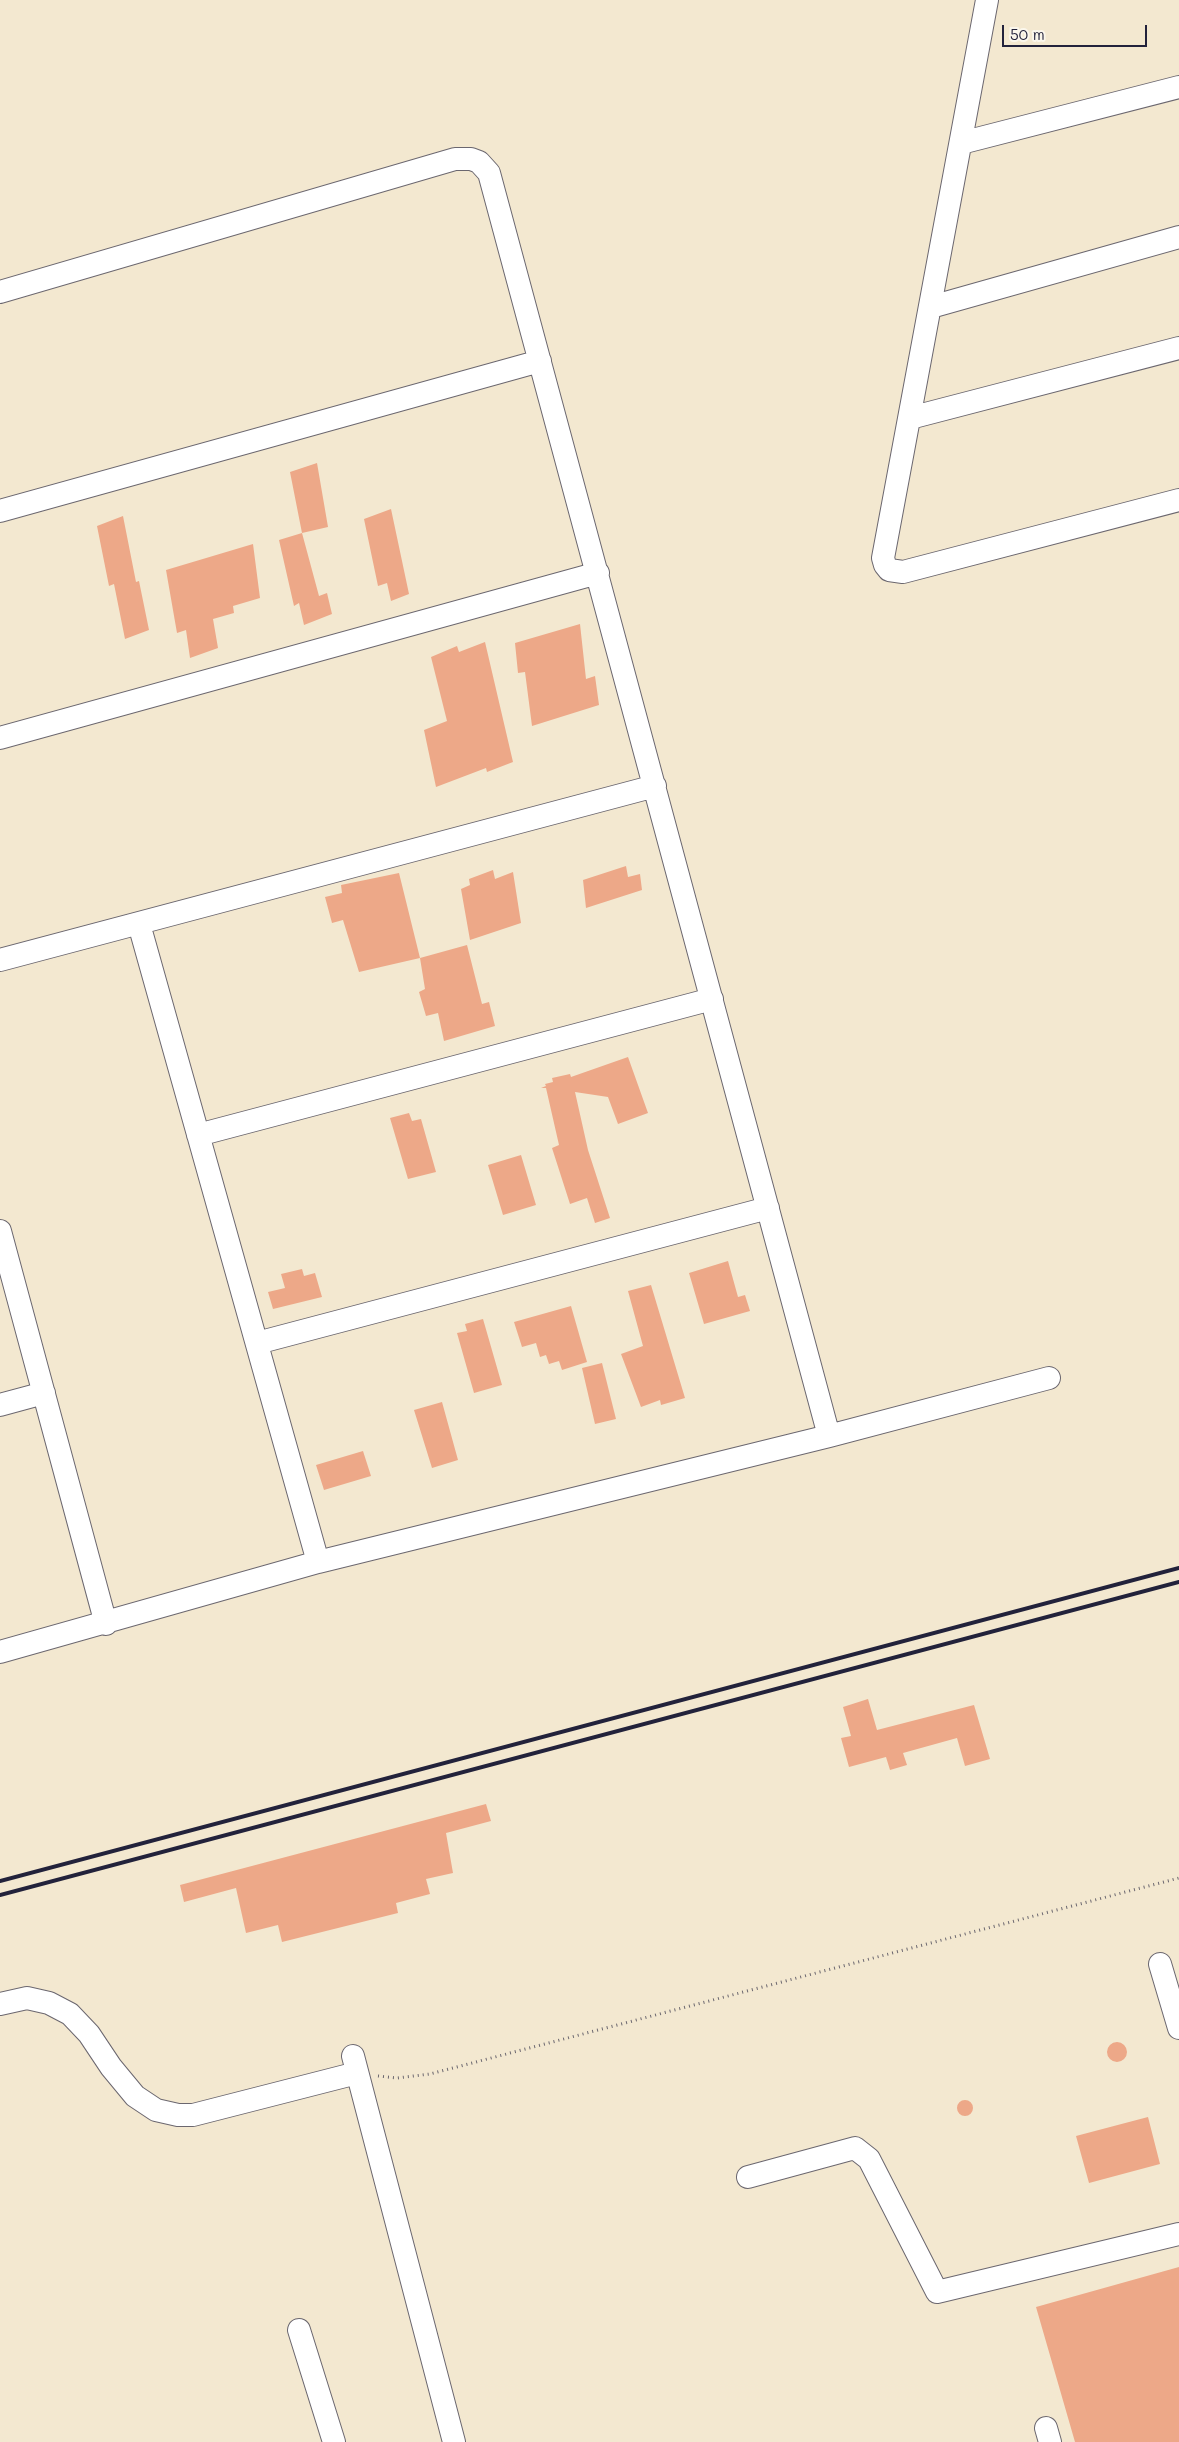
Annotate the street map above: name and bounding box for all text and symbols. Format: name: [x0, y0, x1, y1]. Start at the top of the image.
scale bar: [1004, 15, 1149, 47]
text: 50 m: [1010, 24, 1045, 44]

